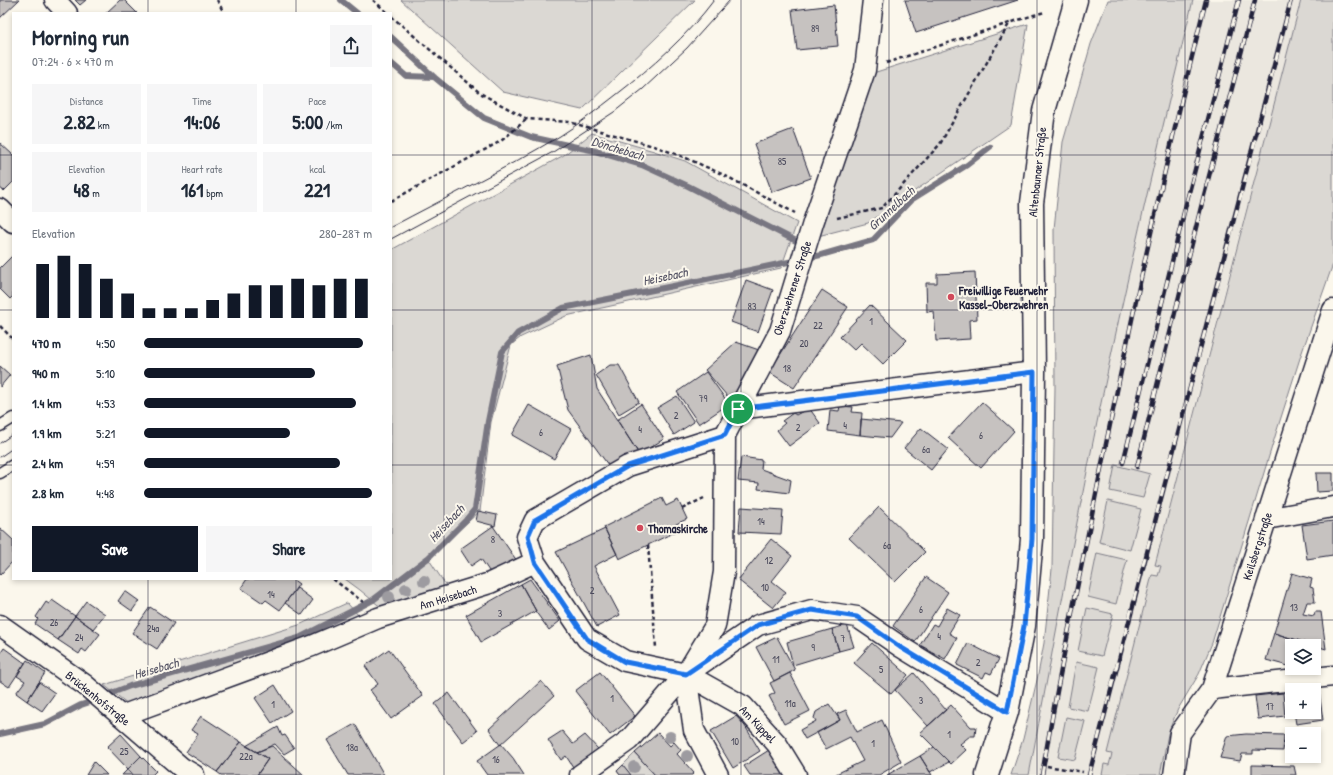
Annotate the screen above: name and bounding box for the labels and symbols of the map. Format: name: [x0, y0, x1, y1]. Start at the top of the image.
house number: 89: [811, 22, 819, 35]
street label: Altenbaunaer Straße: [1024, 126, 1050, 218]
water label: Dönchebach: [590, 132, 648, 165]
house number: 85: [778, 155, 787, 168]
water label: Grunnelbach: [864, 181, 919, 234]
street label: Oberzwehrener Straße: [769, 238, 815, 338]
water label: Heisebach: [641, 262, 691, 290]
place label: Freiwillige Feuerwehr Kassel-Oberzwehren: [958, 282, 1049, 313]
marker: Freiwillige Feuerwehr Kassel-Oberzwehren: [946, 292, 956, 302]
house number: 83: [748, 300, 757, 313]
house number: 1: [869, 315, 873, 328]
house number: 22: [813, 319, 823, 332]
house number: 20: [799, 337, 809, 350]
house number: 18: [783, 362, 791, 375]
house number: 79: [699, 392, 708, 405]
pin: [721, 392, 755, 426]
house number: 2: [674, 409, 679, 422]
house number: 4: [843, 419, 847, 432]
house number: 2: [796, 421, 801, 434]
house number: 4: [638, 423, 642, 436]
house number: 6: [539, 426, 543, 439]
house number: 6: [979, 429, 983, 442]
house number: 6a: [922, 443, 930, 456]
water label: Heisebach: [424, 499, 469, 546]
street label: Keilsbergstraße: [1238, 510, 1276, 582]
house number: 14: [757, 515, 765, 528]
place label: Thomaskirche: [647, 520, 708, 537]
marker: Thomaskirche: [635, 523, 645, 533]
house number: 8: [491, 533, 495, 546]
house number: 6a: [883, 539, 891, 552]
house number: 12: [765, 554, 773, 567]
street label: Am Heisebach: [417, 580, 479, 614]
house number: 10: [761, 581, 770, 594]
house number: 2: [590, 584, 595, 597]
house number: 14: [267, 588, 275, 601]
house number: 13: [1290, 601, 1299, 614]
house number: 6: [919, 603, 923, 616]
house number: 3: [498, 607, 503, 620]
house number: 26: [50, 616, 58, 629]
house number: 24a: [147, 622, 159, 635]
house number: 4: [937, 630, 941, 643]
house number: 24: [75, 631, 83, 644]
house number: 7: [841, 632, 846, 645]
house number: 9: [811, 641, 815, 654]
water label: Heisebach: [132, 653, 182, 683]
house number: 11: [772, 653, 780, 666]
house number: 2: [976, 656, 981, 669]
house number: 5: [879, 663, 884, 676]
street label: Brückenhofstraße: [62, 667, 134, 730]
house number: 1: [610, 692, 614, 705]
house number: 3: [919, 694, 924, 707]
house number: 11a: [784, 697, 796, 710]
house number: 1: [271, 698, 275, 711]
house number: 17: [1266, 700, 1274, 713]
street label: Am Küppel: [736, 702, 781, 747]
house number: 1: [947, 728, 951, 741]
house number: 10: [731, 735, 740, 748]
house number: 1: [871, 737, 875, 750]
house number: 18a: [346, 741, 358, 754]
house number: 25: [120, 745, 129, 758]
house number: 22a: [239, 750, 253, 763]
house number: 16: [492, 753, 500, 766]

